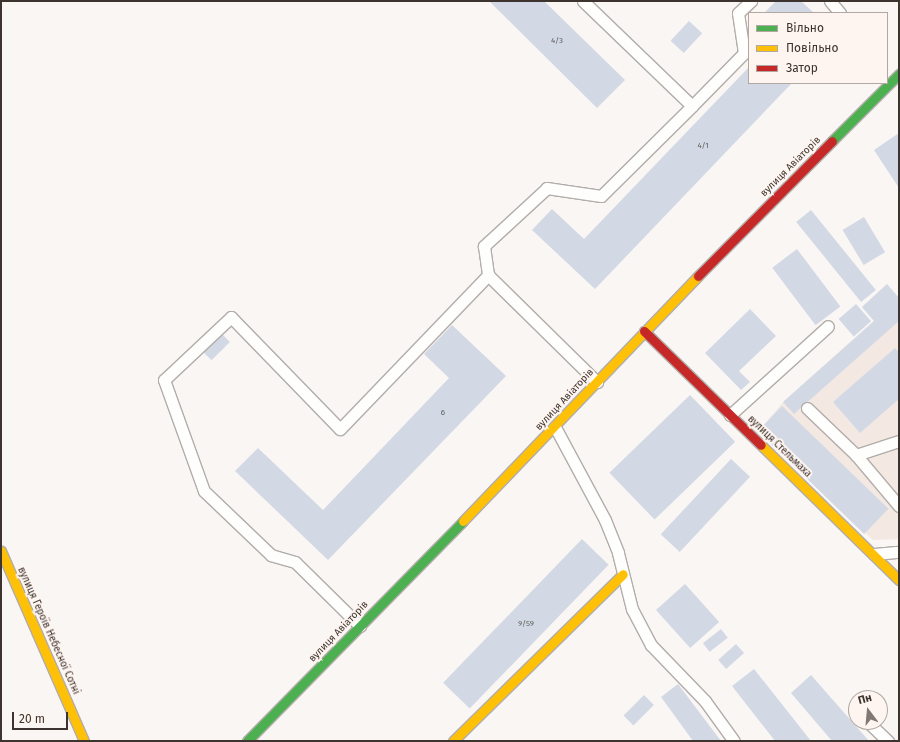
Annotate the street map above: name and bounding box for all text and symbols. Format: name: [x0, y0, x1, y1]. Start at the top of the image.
legend: [748, 12, 888, 84]
text: Вільно: [786, 21, 824, 35]
house number: 4/3: [551, 36, 563, 46]
text: Повільно: [786, 41, 839, 55]
text: Затор: [786, 61, 818, 75]
street label: вулиця Авіаторів: [758, 134, 824, 200]
house number: 4/1: [697, 141, 709, 151]
street label: вулиця Авіаторів: [533, 367, 597, 433]
house number: 6: [441, 408, 445, 418]
street label: вулиця Стельмаха: [745, 414, 813, 480]
street label: вулиця Героїв Небесної Сотні: [14, 565, 82, 697]
street label: вулиця Авіаторів: [307, 599, 371, 665]
house number: 9/59: [518, 619, 534, 629]
north arrow: [848, 690, 888, 730]
text: Пн: [856, 691, 873, 707]
scale bar: [14, 704, 70, 730]
text: 20 m: [19, 712, 45, 726]

